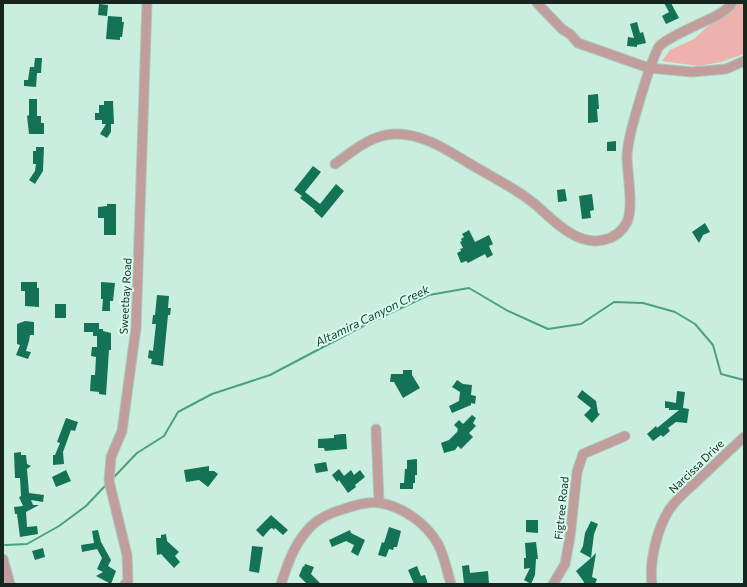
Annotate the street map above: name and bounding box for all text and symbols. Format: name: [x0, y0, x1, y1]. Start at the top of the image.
street label: Sweetbay Road: [117, 257, 133, 335]
water label: Altamira Canyon Creek: [312, 281, 432, 349]
street label: Narcissa Drive: [666, 437, 726, 495]
street label: Figtree Road: [551, 476, 571, 540]

